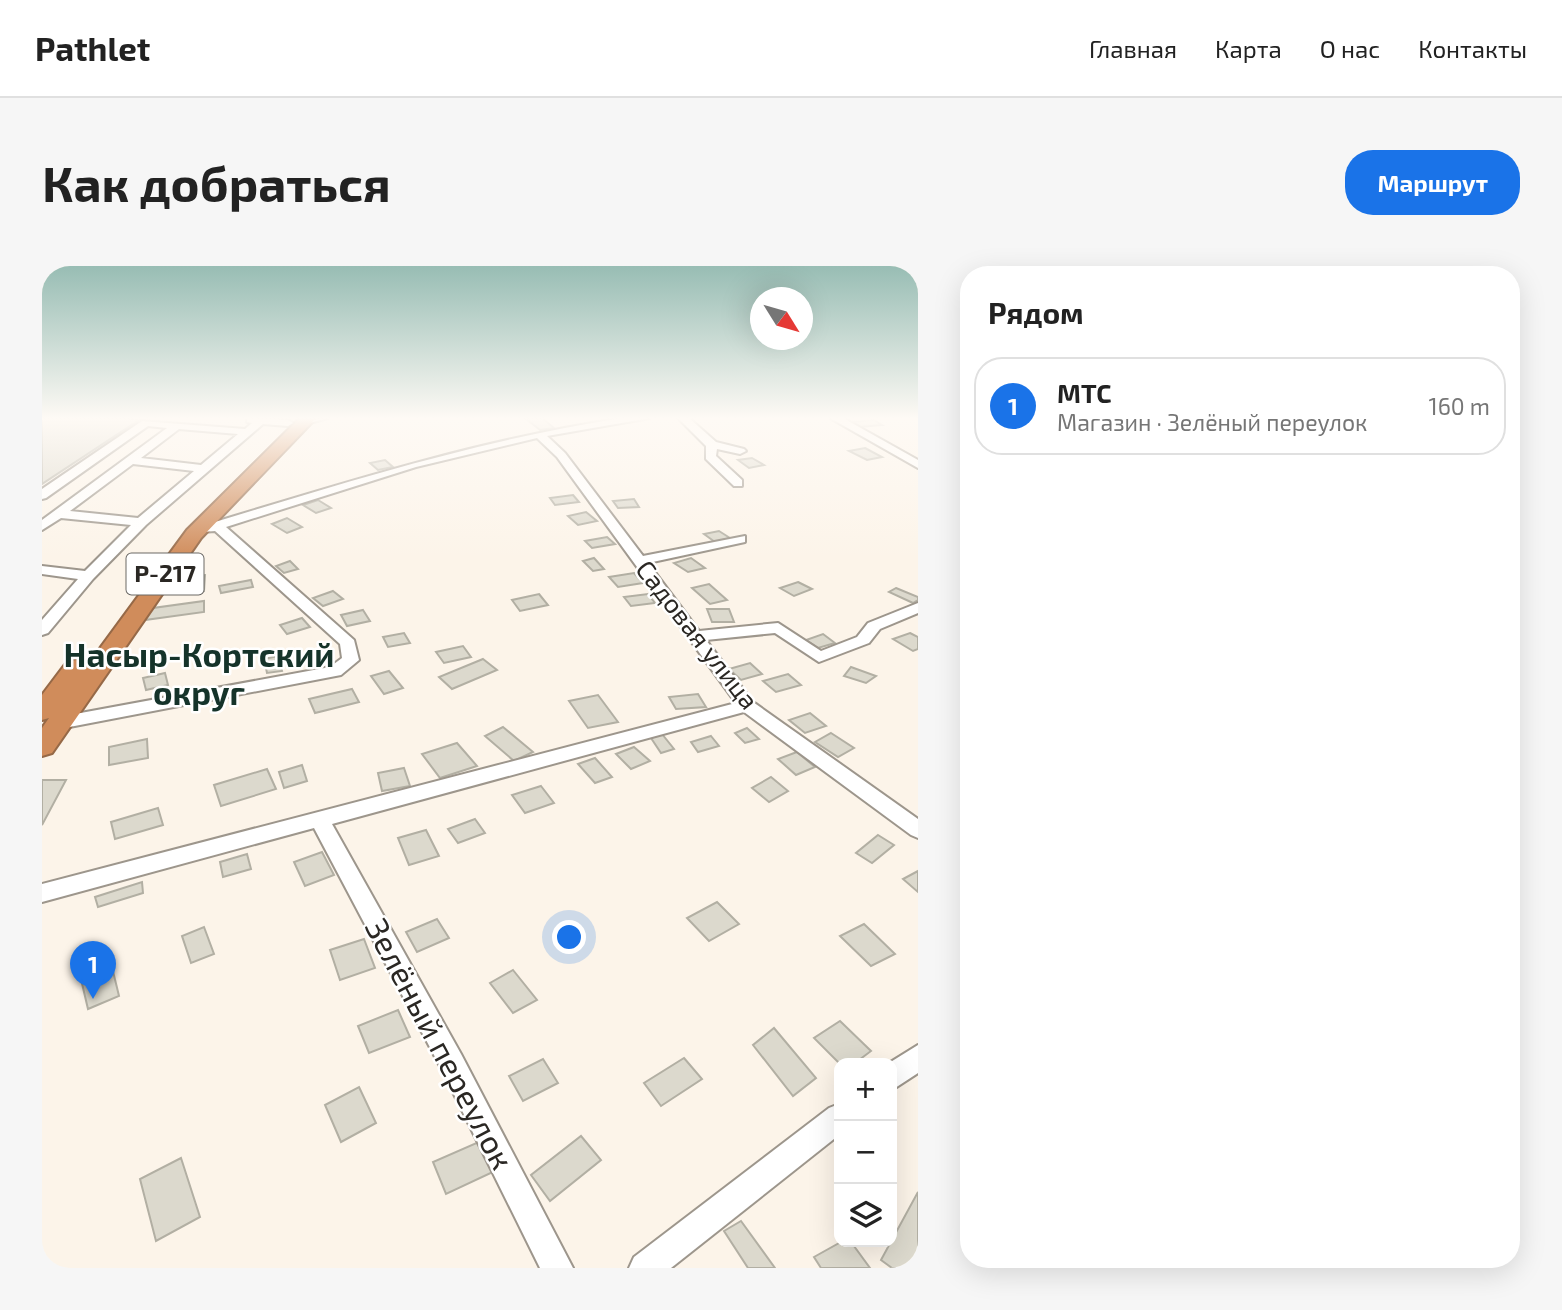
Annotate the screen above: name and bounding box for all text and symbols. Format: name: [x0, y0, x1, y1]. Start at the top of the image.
text: Pathlet: [35, 28, 150, 68]
text: Главная: [1089, 34, 1177, 63]
text: Карта: [1215, 34, 1282, 63]
text: О нас: [1320, 34, 1380, 63]
text: Контакты: [1418, 34, 1527, 63]
button: Маршрут: [1345, 150, 1520, 215]
text: Как добраться: [42, 153, 391, 212]
north arrow: [750, 287, 813, 350]
text: Рядом: [988, 294, 1084, 330]
text: МТС: [1057, 377, 1112, 408]
text: 1: [1008, 392, 1018, 420]
text: 160 m: [1429, 392, 1490, 420]
text: Магазин · Зелёный переулок: [1057, 408, 1367, 436]
street label: Садовая улица: [630, 553, 766, 715]
road number: Р-217: [127, 554, 204, 594]
district label: Насыр-Кортский округ: [64, 634, 334, 712]
street label: Зелёный переулок: [358, 911, 523, 1175]
your location: [552, 920, 586, 954]
pin: 1: [70, 941, 116, 999]
map controls: [834, 1058, 897, 1247]
button: +: [834, 1058, 897, 1121]
button: −: [834, 1121, 897, 1184]
button: layers: [834, 1184, 897, 1247]

